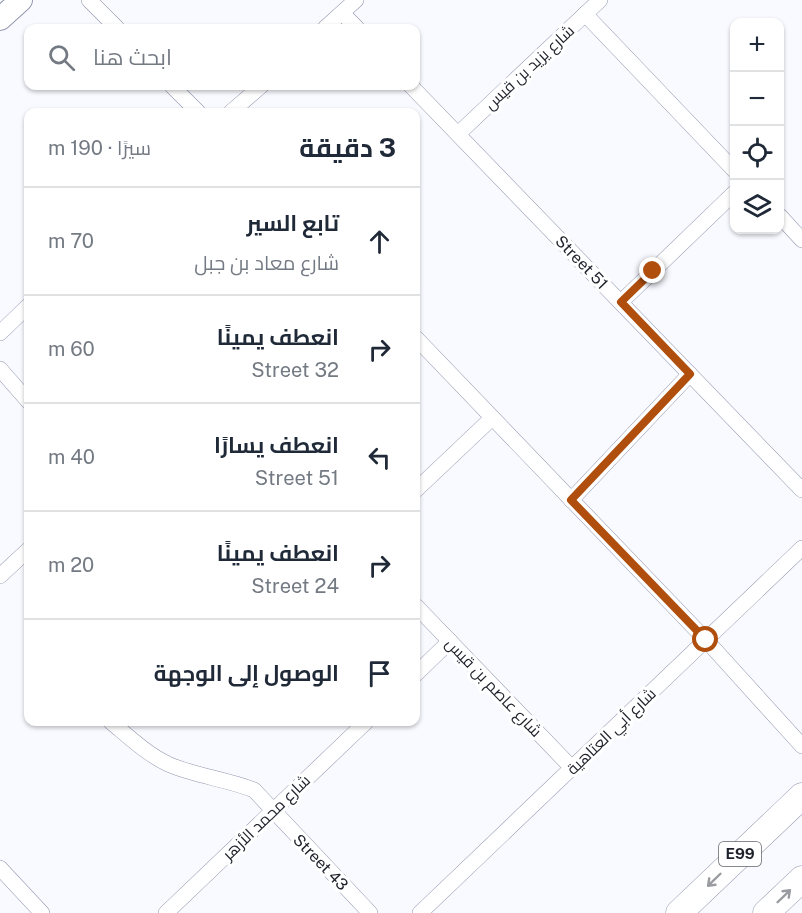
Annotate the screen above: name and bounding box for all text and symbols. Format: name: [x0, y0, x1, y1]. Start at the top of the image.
map controls: [730, 18, 784, 234]
button: +: [730, 18, 784, 72]
street label: شارع يزيد بن قيس: [481, 21, 579, 115]
search box: [24, 24, 420, 90]
icon: search: [45, 41, 78, 74]
text: ابحث هنا: [93, 44, 172, 70]
button: −: [730, 72, 784, 126]
button: locate: [730, 126, 784, 180]
text: 3 دقيقة: [299, 132, 396, 163]
text: سيرًا · 190 m: [48, 136, 151, 160]
button: layers: [730, 180, 784, 234]
text: تابع السير: [247, 210, 339, 236]
icon: ahead: [363, 225, 396, 258]
text: 70 m: [48, 229, 94, 253]
street label: Street 51: [551, 232, 612, 293]
text: شارع معاد بن جبل: [194, 251, 339, 275]
route end: [639, 257, 665, 283]
text: انعطف يمينًا: [217, 324, 339, 350]
icon: right: [363, 333, 396, 366]
text: 60 m: [48, 337, 95, 361]
text: Street 32: [251, 358, 339, 382]
text: انعطف يسارًا: [214, 432, 339, 458]
icon: left: [363, 441, 396, 474]
text: 40 m: [48, 445, 95, 469]
text: Street 51: [255, 466, 339, 490]
text: انعطف يمينًا: [217, 540, 339, 566]
icon: right: [363, 549, 396, 582]
text: 20 m: [48, 553, 94, 577]
text: Street 24: [251, 574, 339, 598]
route start: [692, 626, 718, 652]
street label: شارع عاصم بن قيس: [440, 634, 546, 742]
icon: arrive: [363, 657, 396, 690]
text: الوصول إلى الوجهة: [154, 660, 339, 686]
street label: شارع أبي العتاهية: [563, 684, 663, 782]
street label: شارع محمد اﻷزهر: [218, 771, 315, 866]
street label: Street 43: [289, 830, 352, 894]
road number: E99: [719, 842, 761, 866]
one-way arrow: [706, 872, 721, 887]
one-way arrow: [776, 889, 791, 903]

